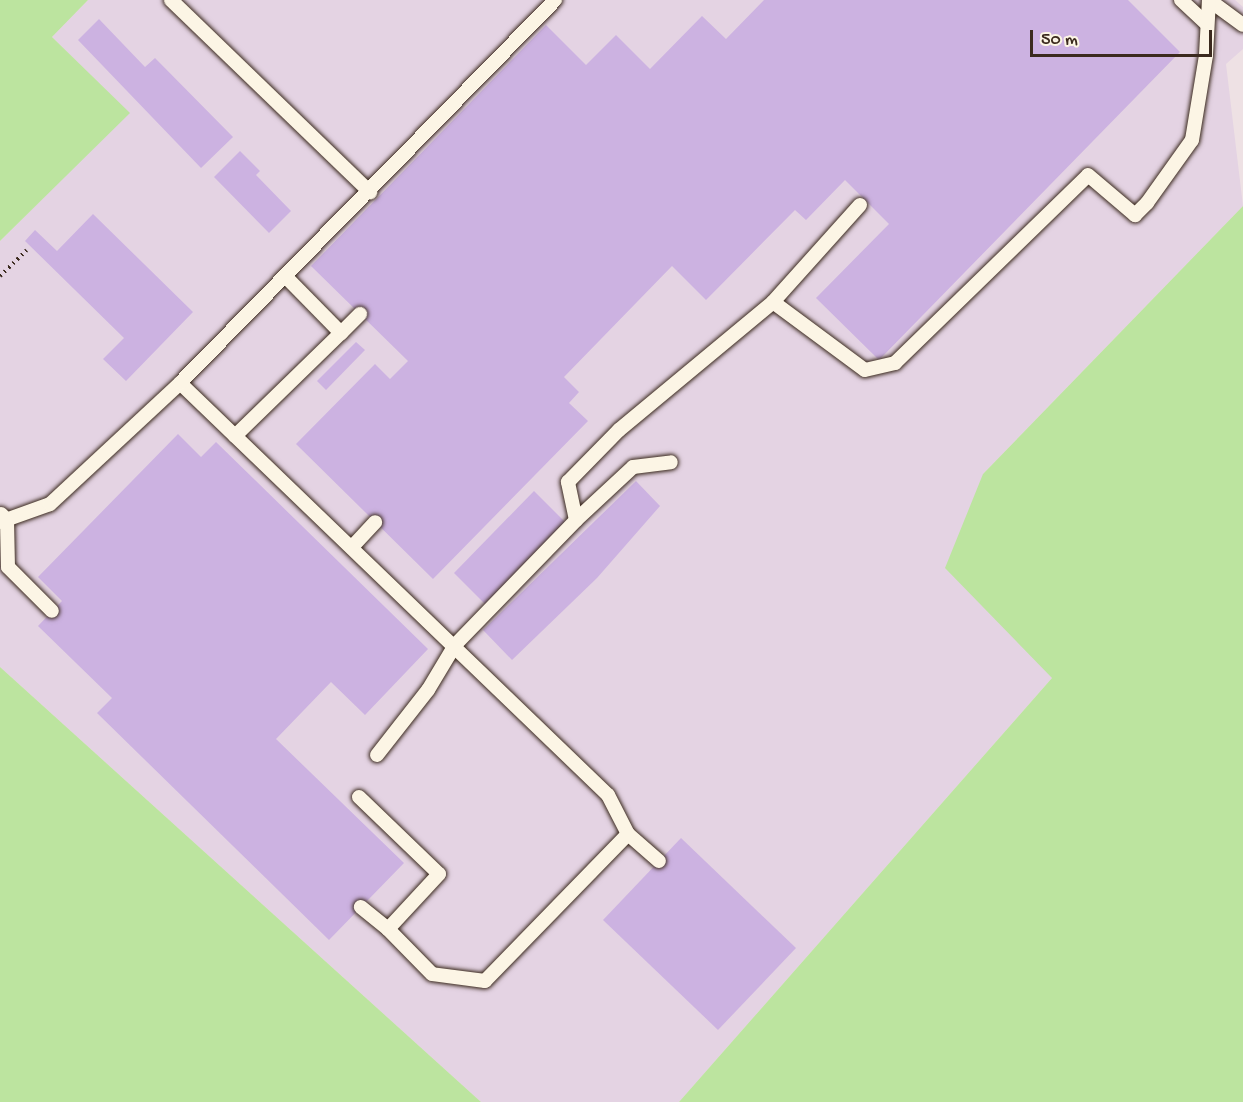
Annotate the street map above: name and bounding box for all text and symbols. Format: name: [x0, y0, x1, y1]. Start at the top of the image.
scale bar: [1033, 18, 1214, 56]
text: 50 m: [1041, 30, 1078, 51]

